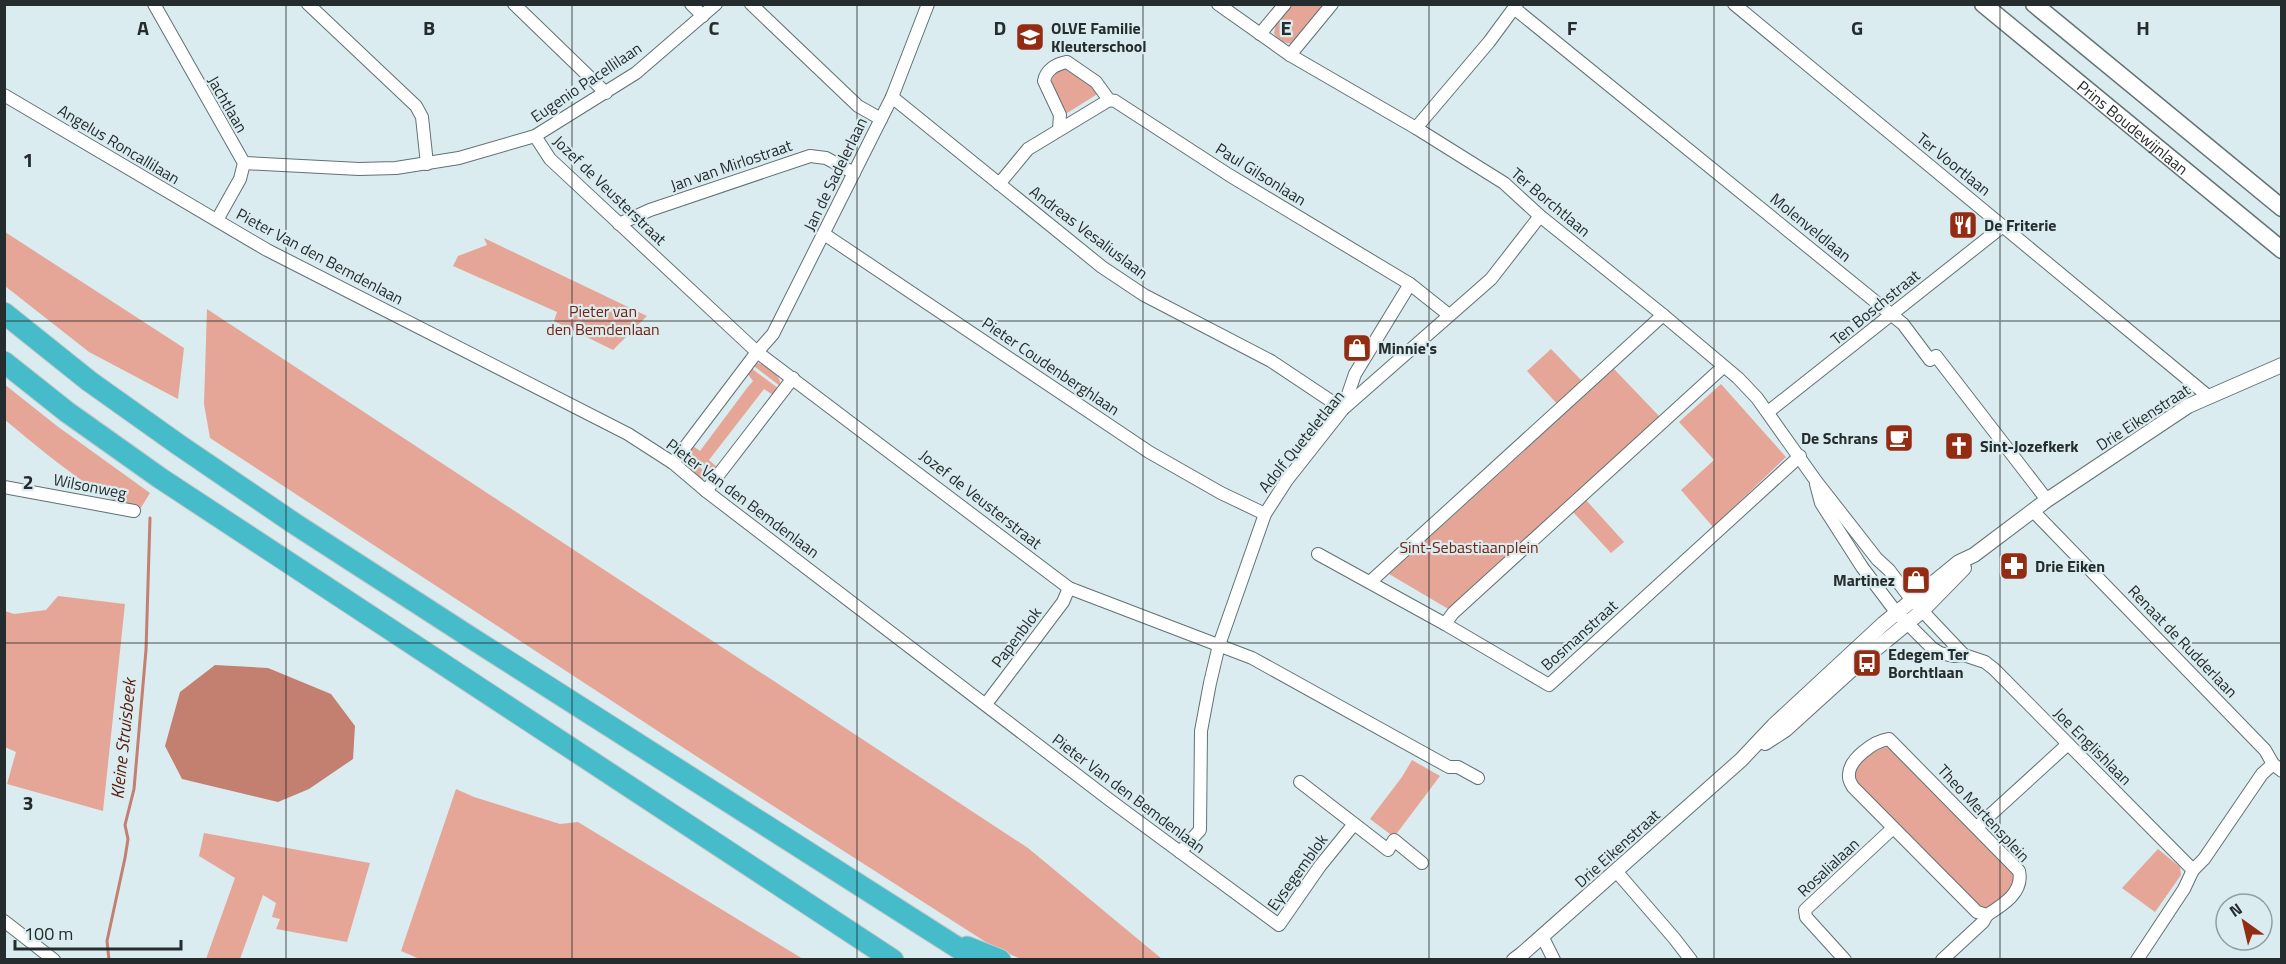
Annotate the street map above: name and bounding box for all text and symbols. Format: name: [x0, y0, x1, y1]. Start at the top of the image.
text: A: [137, 12, 149, 43]
text: B: [423, 12, 435, 43]
text: C: [709, 12, 720, 43]
text: D: [994, 12, 1006, 43]
text: E: [1280, 12, 1292, 43]
text: F: [1567, 12, 1578, 43]
text: G: [1851, 12, 1863, 43]
text: H: [2136, 12, 2150, 43]
place label: OLVE Familie Kleuterschool: [1051, 16, 1147, 58]
school or university icon: OLVE Familie Kleuterschool: [1014, 21, 1046, 53]
street label: Eugenio Pacellilaan: [526, 36, 646, 128]
street label: Jachtlaan: [202, 71, 254, 137]
street label: Prins Boudewijnlaan: [2072, 74, 2194, 180]
street label: Angelus Roncallilaan: [53, 98, 185, 190]
street label: Jan de Sadelerlaan: [797, 113, 873, 235]
street label: Ter Voortlaan: [1912, 127, 1996, 201]
street label: Jozef de Veusterstraat: [548, 129, 672, 251]
street label: Jan van Mirlostraat: [667, 133, 795, 197]
street label: Paul Gilsonlaan: [1211, 137, 1311, 211]
text: 1: [22, 144, 34, 175]
street label: Ter Borchtlaan: [1506, 162, 1596, 242]
street label: Andreas Vesaliuslaan: [1025, 179, 1153, 285]
street label: Molenveldlaan: [1765, 187, 1857, 267]
street label: Pieter Van den Bemdenlaan: [232, 202, 408, 310]
restaurant icon: De Friterie: [1947, 209, 1979, 241]
place label: De Friterie: [1984, 213, 2056, 237]
street label: Ten Boschstraat: [1825, 263, 1925, 351]
park label: Pieter van den Bemdenlaan: [546, 299, 660, 341]
street label: Pieter Coudenberghlaan: [977, 311, 1125, 421]
shop icon: Minnie's: [1341, 332, 1373, 364]
place label: Minnie's: [1378, 336, 1437, 360]
street label: Drie Eikenstraat: [2091, 377, 2195, 456]
street label: Adolf Queteletlaan: [1252, 385, 1350, 497]
cafe icon: De Schrans: [1883, 422, 1915, 454]
place label: De Schrans: [1801, 426, 1878, 450]
church icon: Sint-Jozefkerk: [1943, 430, 1975, 462]
street label: Pieter Van den Bemdenlaan: [661, 432, 825, 564]
place label: Sint-Jozefkerk: [1980, 434, 2079, 458]
street label: Jozef de Veusterstraat: [915, 444, 1048, 555]
text: 2: [22, 466, 34, 497]
street label: Wilsonweg: [51, 467, 129, 505]
park label: Sint-Sebastiaanplein: [1399, 535, 1539, 559]
pharmacy icon: Drie Eiken: [1998, 550, 2030, 582]
place label: Drie Eiken: [2035, 554, 2105, 578]
shop icon: Martinez: [1900, 564, 1932, 596]
place label: Martinez: [1833, 568, 1895, 592]
street label: Renaat de Rudderlaan: [2123, 579, 2243, 703]
street label: Bosmanstraat: [1535, 594, 1623, 676]
street label: Papenblok: [985, 601, 1047, 672]
place label: Edegem Ter Borchtlaan: [1888, 642, 1969, 684]
bus stop icon: Edegem Ter Borchtlaan: [1851, 647, 1883, 679]
water label: Kleine Struisbeek: [103, 676, 143, 801]
street label: Joe Englishlaan: [2049, 702, 2137, 790]
street label: Pieter Van den Bemdenlaan: [1047, 727, 1211, 859]
street label: Theo Mertensplein: [1932, 759, 2036, 867]
text: 3: [22, 787, 34, 818]
street label: Drie Eikenstraat: [1569, 803, 1665, 893]
street label: Eysegemblok: [1261, 828, 1333, 915]
street label: Rosalialaan: [1792, 832, 1864, 902]
north arrow: [2214, 892, 2274, 952]
text: N: [2224, 897, 2247, 923]
scale bar: [15, 913, 182, 951]
text: 100 m: [24, 920, 73, 947]

